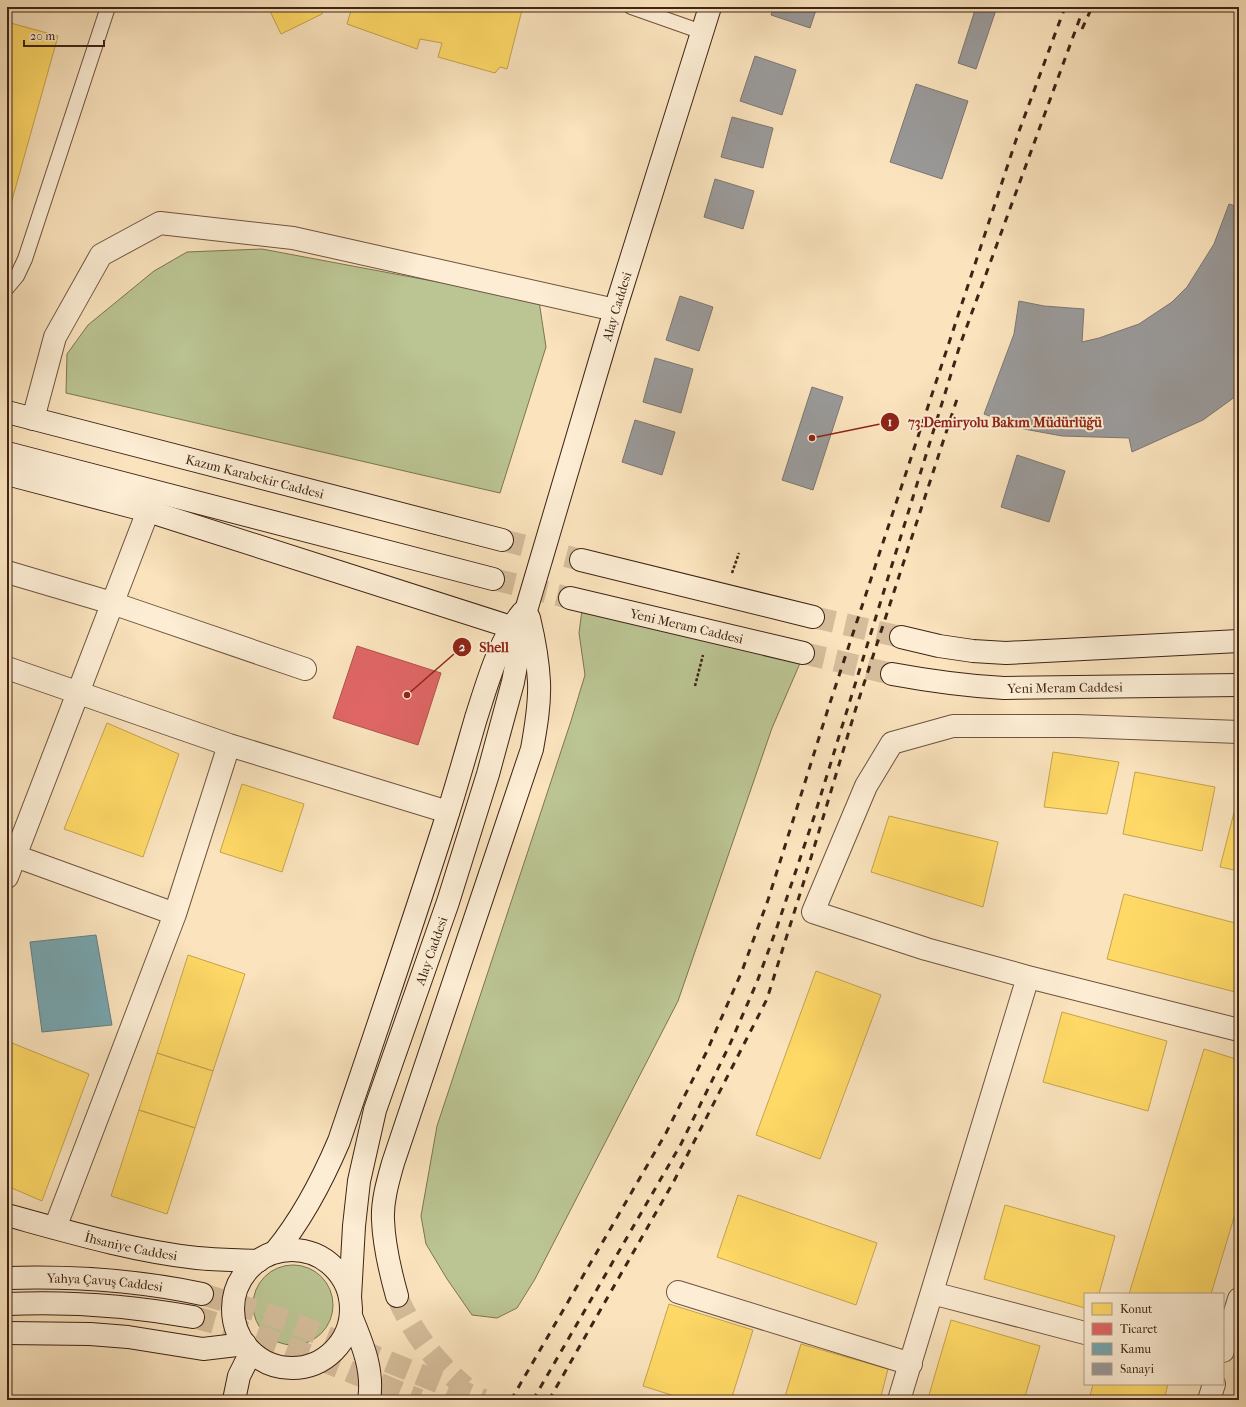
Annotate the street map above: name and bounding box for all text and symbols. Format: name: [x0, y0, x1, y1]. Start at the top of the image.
scale bar: [24, 22, 104, 48]
text: 20 m: [30, 29, 55, 43]
street label: Alay Caddesi: [598, 270, 634, 344]
callout: 73.Demiryolu Bakım Müdürlüğü: [880, 409, 1110, 435]
text: 73.Demiryolu Bakım Müdürlüğü: [907, 414, 1102, 431]
text: 1: [888, 415, 892, 429]
street label: Kazım Karabekir Caddesi: [184, 451, 326, 501]
street label: Yeni Meram Caddesi: [628, 605, 745, 646]
callout: Shell: [452, 634, 517, 660]
text: Shell: [479, 639, 509, 656]
text: 2: [459, 640, 466, 654]
street label: Yeni Meram Caddesi: [1006, 679, 1123, 695]
street label: Alay Caddesi: [412, 914, 450, 988]
street label: İhsaniye Caddesi: [83, 1229, 179, 1263]
street label: Yahya Çavuş Caddesi: [46, 1270, 164, 1294]
legend: [1084, 1293, 1224, 1385]
text: Konut: [1120, 1302, 1153, 1316]
text: Ticaret: [1120, 1322, 1158, 1336]
text: Kamu: [1120, 1342, 1151, 1356]
text: Sanayi: [1120, 1362, 1154, 1376]

